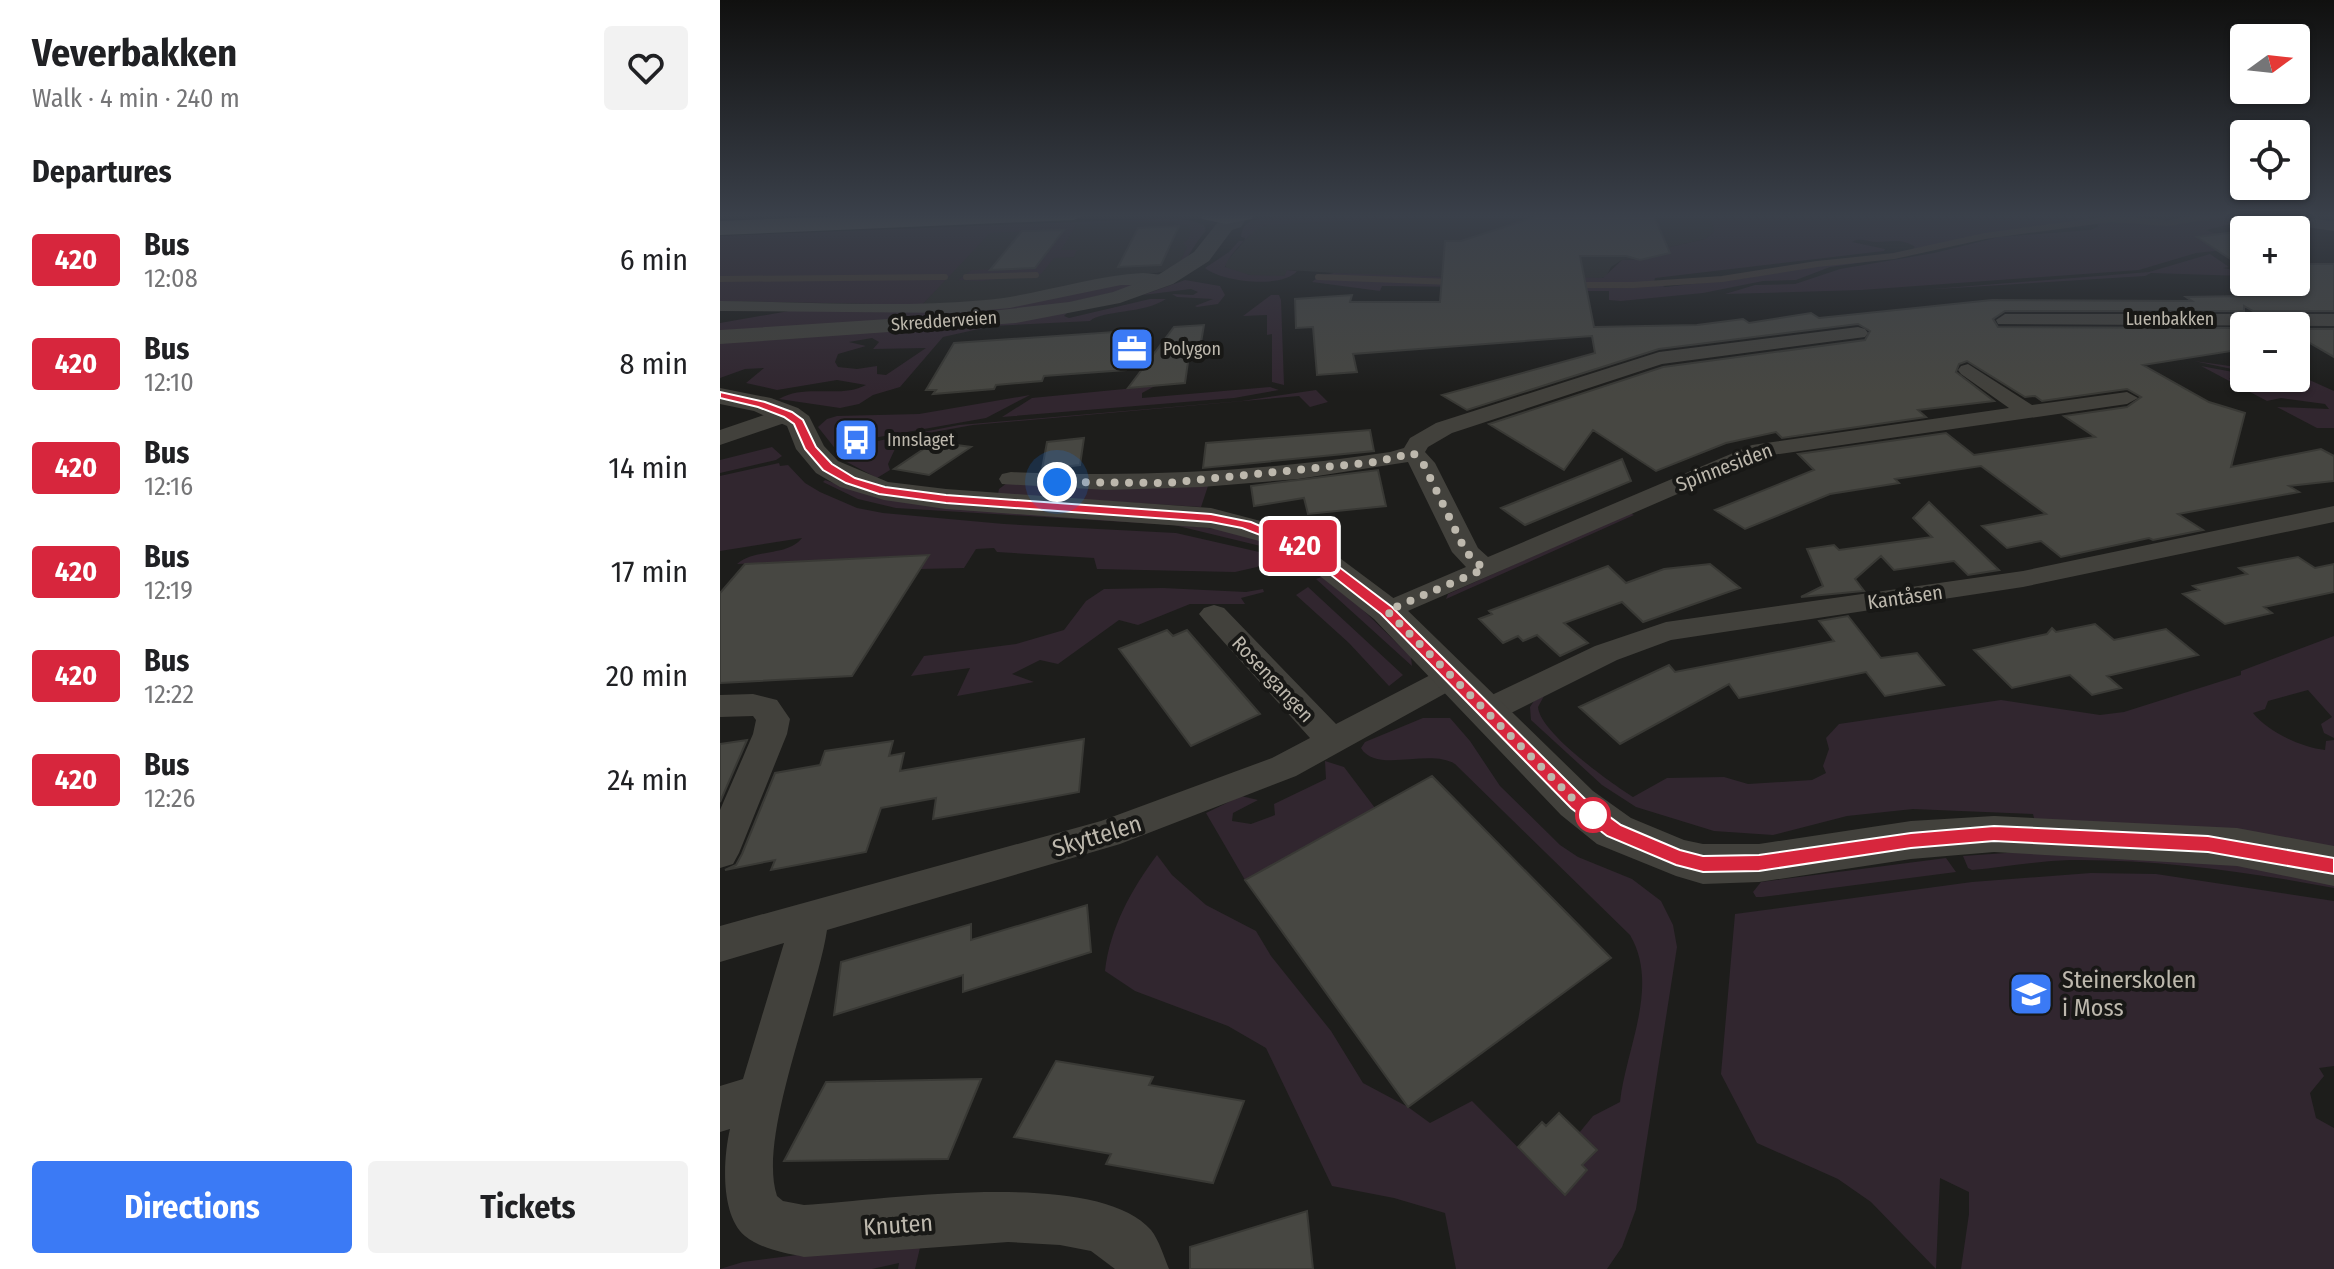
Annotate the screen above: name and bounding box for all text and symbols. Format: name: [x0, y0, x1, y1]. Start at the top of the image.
north arrow: [2230, 24, 2310, 104]
map controls: [2230, 24, 2310, 392]
button: heart: [604, 26, 688, 110]
text: Veverbakken: [32, 30, 237, 76]
text: Walk · 4 min · 240 m: [32, 83, 240, 114]
button: locate: [2230, 120, 2310, 200]
text: Departures: [32, 154, 172, 190]
button: +: [2230, 216, 2310, 296]
text: Bus: [144, 227, 189, 263]
text: 6 min: [620, 242, 688, 278]
text: 420: [55, 243, 97, 276]
text: 12:08: [144, 263, 198, 294]
street label: Skredderveien: [890, 306, 998, 336]
street label: Luenbakken: [2126, 308, 2214, 330]
button: −: [2230, 312, 2310, 392]
office icon: Polygon: [1108, 325, 1156, 373]
text: Bus: [144, 331, 189, 367]
place label: Polygon: [1163, 338, 1221, 360]
text: 8 min: [620, 346, 688, 382]
text: 420: [55, 347, 97, 380]
text: 12:10: [144, 367, 194, 398]
bus stop icon: Innslaget: [832, 416, 880, 464]
place label: Innslaget: [887, 429, 955, 451]
text: Bus: [144, 435, 189, 471]
street label: Spinnesiden: [1672, 438, 1776, 496]
text: 14 min: [608, 450, 688, 486]
text: 420: [55, 451, 97, 484]
your location: [1037, 462, 1077, 502]
text: 12:16: [144, 471, 193, 502]
line badge: 420: [1254, 520, 1346, 572]
text: 420: [1279, 529, 1321, 562]
text: Bus: [144, 539, 189, 575]
text: 17 min: [611, 554, 688, 590]
text: 420: [55, 555, 97, 588]
text: 12:19: [144, 575, 193, 606]
street label: Kantåsen: [1866, 580, 1944, 614]
street label: Rosengangen: [1227, 631, 1319, 727]
text: Bus: [144, 643, 189, 679]
text: 20 min: [606, 658, 688, 694]
text: 420: [55, 659, 97, 692]
text: 12:22: [144, 679, 194, 710]
text: Bus: [144, 747, 189, 783]
text: 24 min: [607, 762, 688, 798]
text: 420: [55, 763, 97, 796]
text: 12:26: [144, 783, 195, 814]
unlabelled marker: [1576, 798, 1610, 832]
street label: Skyttelen: [1049, 809, 1145, 863]
place label: Steinerskolen i Moss: [2062, 966, 2196, 1022]
school or university icon: Steinerskolen i Moss: [2007, 970, 2055, 1018]
button: Directions: [32, 1161, 352, 1253]
button: Tickets: [368, 1161, 688, 1253]
street label: Knuten: [862, 1209, 934, 1241]

